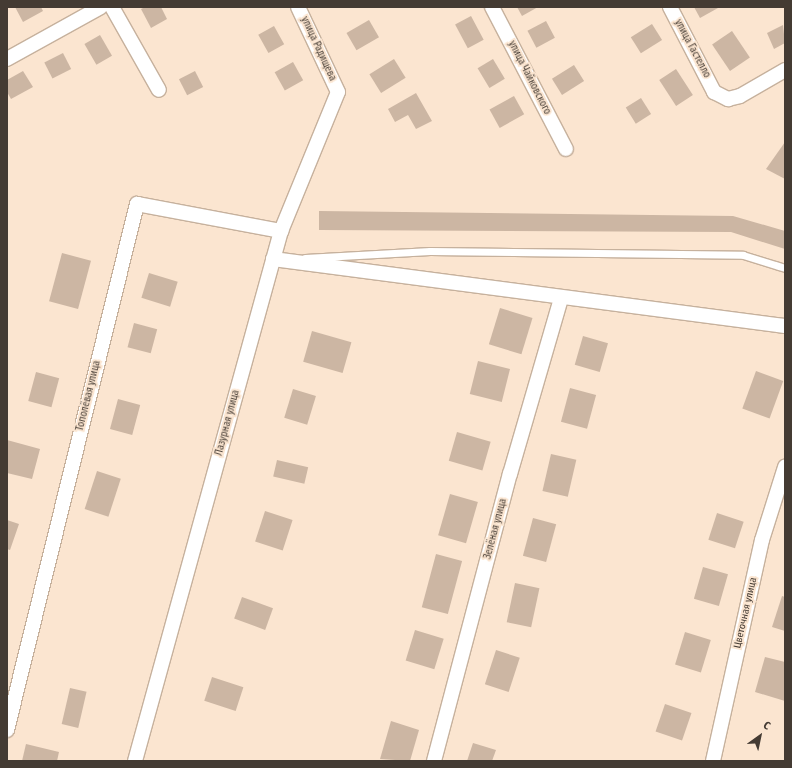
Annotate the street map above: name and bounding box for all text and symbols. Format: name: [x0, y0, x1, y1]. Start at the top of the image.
street label: улица Радищева: [298, 15, 338, 83]
street label: улица Гастелло: [672, 18, 712, 80]
street label: улица Чайковского: [505, 39, 553, 117]
street label: Тополёвая улица: [74, 360, 104, 432]
street label: Лазурная улица: [213, 389, 243, 457]
street label: Зелёная улица: [482, 497, 510, 561]
street label: Цветочная улица: [732, 576, 760, 650]
north arrow: [740, 716, 780, 756]
text: С: [761, 718, 773, 733]

